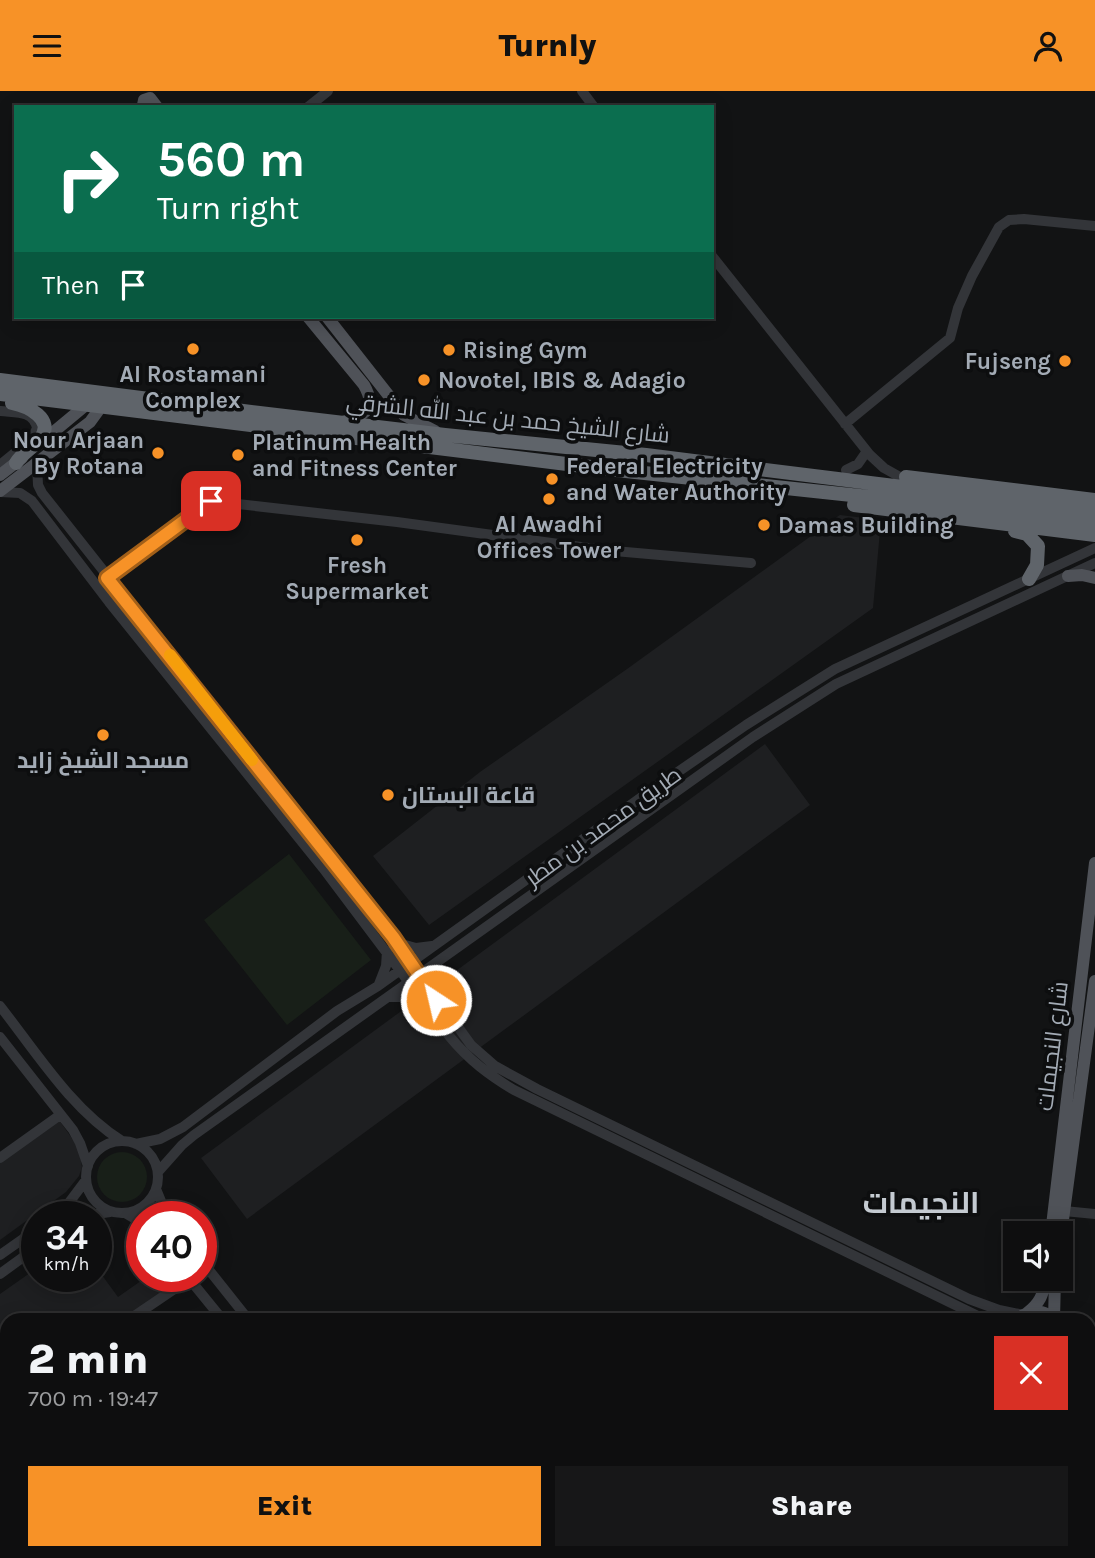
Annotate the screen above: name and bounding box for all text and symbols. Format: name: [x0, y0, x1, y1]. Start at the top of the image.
icon: menu: [28, 27, 66, 65]
text: Turnly: [499, 27, 596, 64]
icon: person: [1029, 27, 1067, 65]
text: 560 m: [157, 131, 305, 188]
icon: right: [42, 133, 133, 224]
text: Turn right: [157, 190, 299, 227]
icon: arrive: [114, 266, 152, 304]
text: Then: [42, 270, 100, 301]
place label: Rising Gym: [463, 337, 588, 364]
marker: Al Rostamani Complex: [185, 341, 201, 357]
marker: Rising Gym: [441, 342, 457, 358]
place label: Fujseng: [965, 348, 1051, 375]
marker: Fujseng: [1057, 353, 1073, 369]
place label: Al Rostamani Complex: [120, 361, 266, 414]
place label: Novotel, IBIS & Adagio: [438, 367, 686, 394]
marker: Novotel, IBIS & Adagio: [416, 372, 432, 388]
street label: شارع الشيخ حمد بن عبد الله الشرقي: [344, 386, 671, 453]
place label: Nour Arjaan By Rotana: [13, 427, 144, 480]
place label: Platinum Health and Fitness Center: [252, 429, 457, 482]
marker: Nour Arjaan By Rotana: [150, 445, 166, 461]
marker: Platinum Health and Fitness Center: [230, 447, 246, 463]
place label: Federal Electricity and Water Authority: [566, 453, 787, 506]
pin: [181, 471, 241, 531]
marker: Federal Electricity and Water Authority: [544, 471, 560, 487]
icon: arrive: [192, 482, 230, 520]
marker: Al Awadhi Offices Tower: [541, 491, 557, 507]
place label: Al Awadhi Offices Tower: [477, 511, 621, 564]
place label: Damas Building: [778, 512, 954, 539]
marker: Damas Building: [756, 517, 772, 533]
marker: Fresh Supermarket: [349, 532, 365, 548]
place label: Fresh Supermarket: [285, 552, 429, 605]
marker: مسجد الشيخ زايد: [95, 727, 111, 743]
place label: مسجد الشيخ زايد: [17, 747, 189, 776]
street label: طريق محمد بن مطر: [518, 761, 687, 893]
place label: قاعة البستان: [402, 782, 535, 809]
marker: قاعة البستان: [380, 787, 396, 803]
position arrow: [399, 963, 473, 1037]
street label: شارع النجيمات: [1031, 980, 1076, 1113]
district label: النجيمات: [863, 1185, 979, 1221]
speed limit sign: 40: [126, 1201, 217, 1292]
text: 34: [45, 1217, 88, 1258]
map controls: [1003, 1221, 1073, 1291]
button: sound: [1003, 1221, 1073, 1291]
text: km/h: [44, 1253, 89, 1275]
text: 2 min: [28, 1334, 148, 1384]
button: close: [994, 1336, 1068, 1410]
text: 700 m · 19:47: [28, 1385, 158, 1412]
button: Exit: [28, 1466, 541, 1546]
button: Share: [555, 1466, 1068, 1546]

